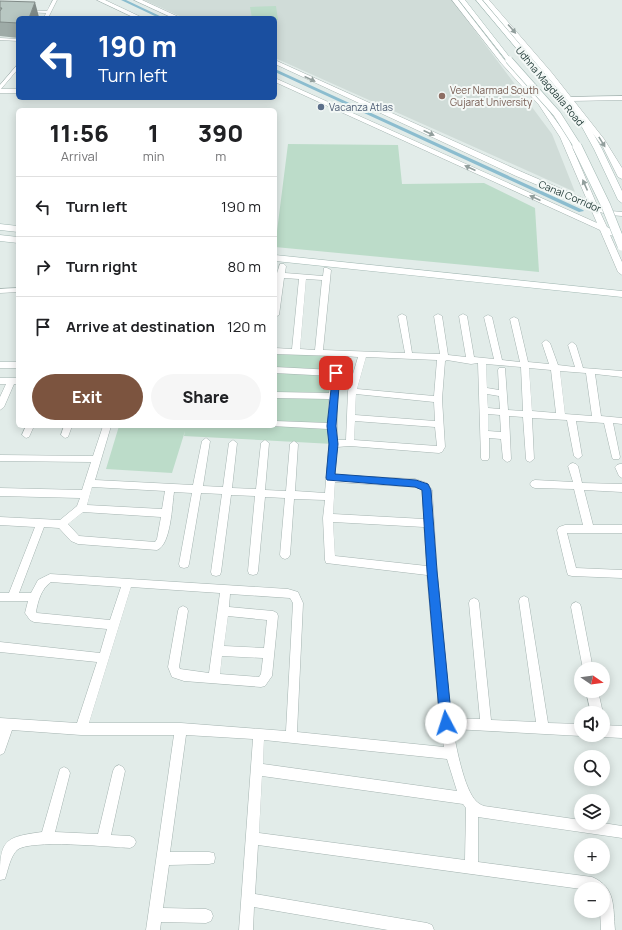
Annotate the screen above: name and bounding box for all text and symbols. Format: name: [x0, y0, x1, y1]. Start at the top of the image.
one-way arrow: [507, 24, 516, 35]
text: 190 m: [98, 27, 177, 65]
icon: left: [32, 32, 84, 84]
street label: Udhna Magdalla Road: [513, 43, 587, 129]
text: Turn left: [98, 63, 168, 87]
one-way arrow: [305, 76, 316, 82]
place label: Veer Narmad South Gujarat University: [450, 83, 539, 109]
marker: Veer Narmad South Gujarat University: [437, 91, 447, 101]
place label: Vacanza Atlas: [329, 100, 393, 114]
marker: Vacanza Atlas: [316, 102, 326, 112]
text: 11:56: [50, 116, 109, 149]
text: 1: [148, 116, 159, 149]
text: 390: [198, 116, 243, 149]
one-way arrow: [423, 130, 434, 136]
one-way arrow: [598, 137, 606, 147]
text: Arrival: [61, 147, 98, 165]
text: min: [143, 147, 164, 165]
text: m: [215, 147, 226, 165]
one-way arrow: [464, 165, 475, 171]
street label: Canal Corridor: [537, 177, 604, 216]
one-way arrow: [582, 179, 588, 190]
one-way arrow: [530, 195, 541, 201]
icon: left: [32, 196, 54, 218]
text: Turn left: [66, 196, 128, 217]
text: 190 m: [221, 196, 261, 217]
icon: right: [32, 256, 54, 278]
text: Turn right: [66, 256, 137, 277]
text: 80 m: [227, 256, 261, 277]
icon: arrive: [32, 316, 54, 338]
text: Arrive at destination: [66, 316, 215, 337]
text: 120 m: [227, 316, 266, 337]
pin: [319, 356, 353, 390]
icon: arrive: [325, 362, 347, 384]
button: Exit: [32, 374, 143, 420]
button: Share: [151, 374, 261, 420]
north arrow: [574, 662, 610, 698]
map controls: [574, 662, 610, 918]
position arrow: [425, 702, 467, 744]
button: sound: [574, 706, 610, 742]
button: search: [574, 750, 610, 786]
button: layers: [574, 794, 610, 830]
button: +: [574, 838, 610, 874]
button: −: [574, 882, 610, 918]

